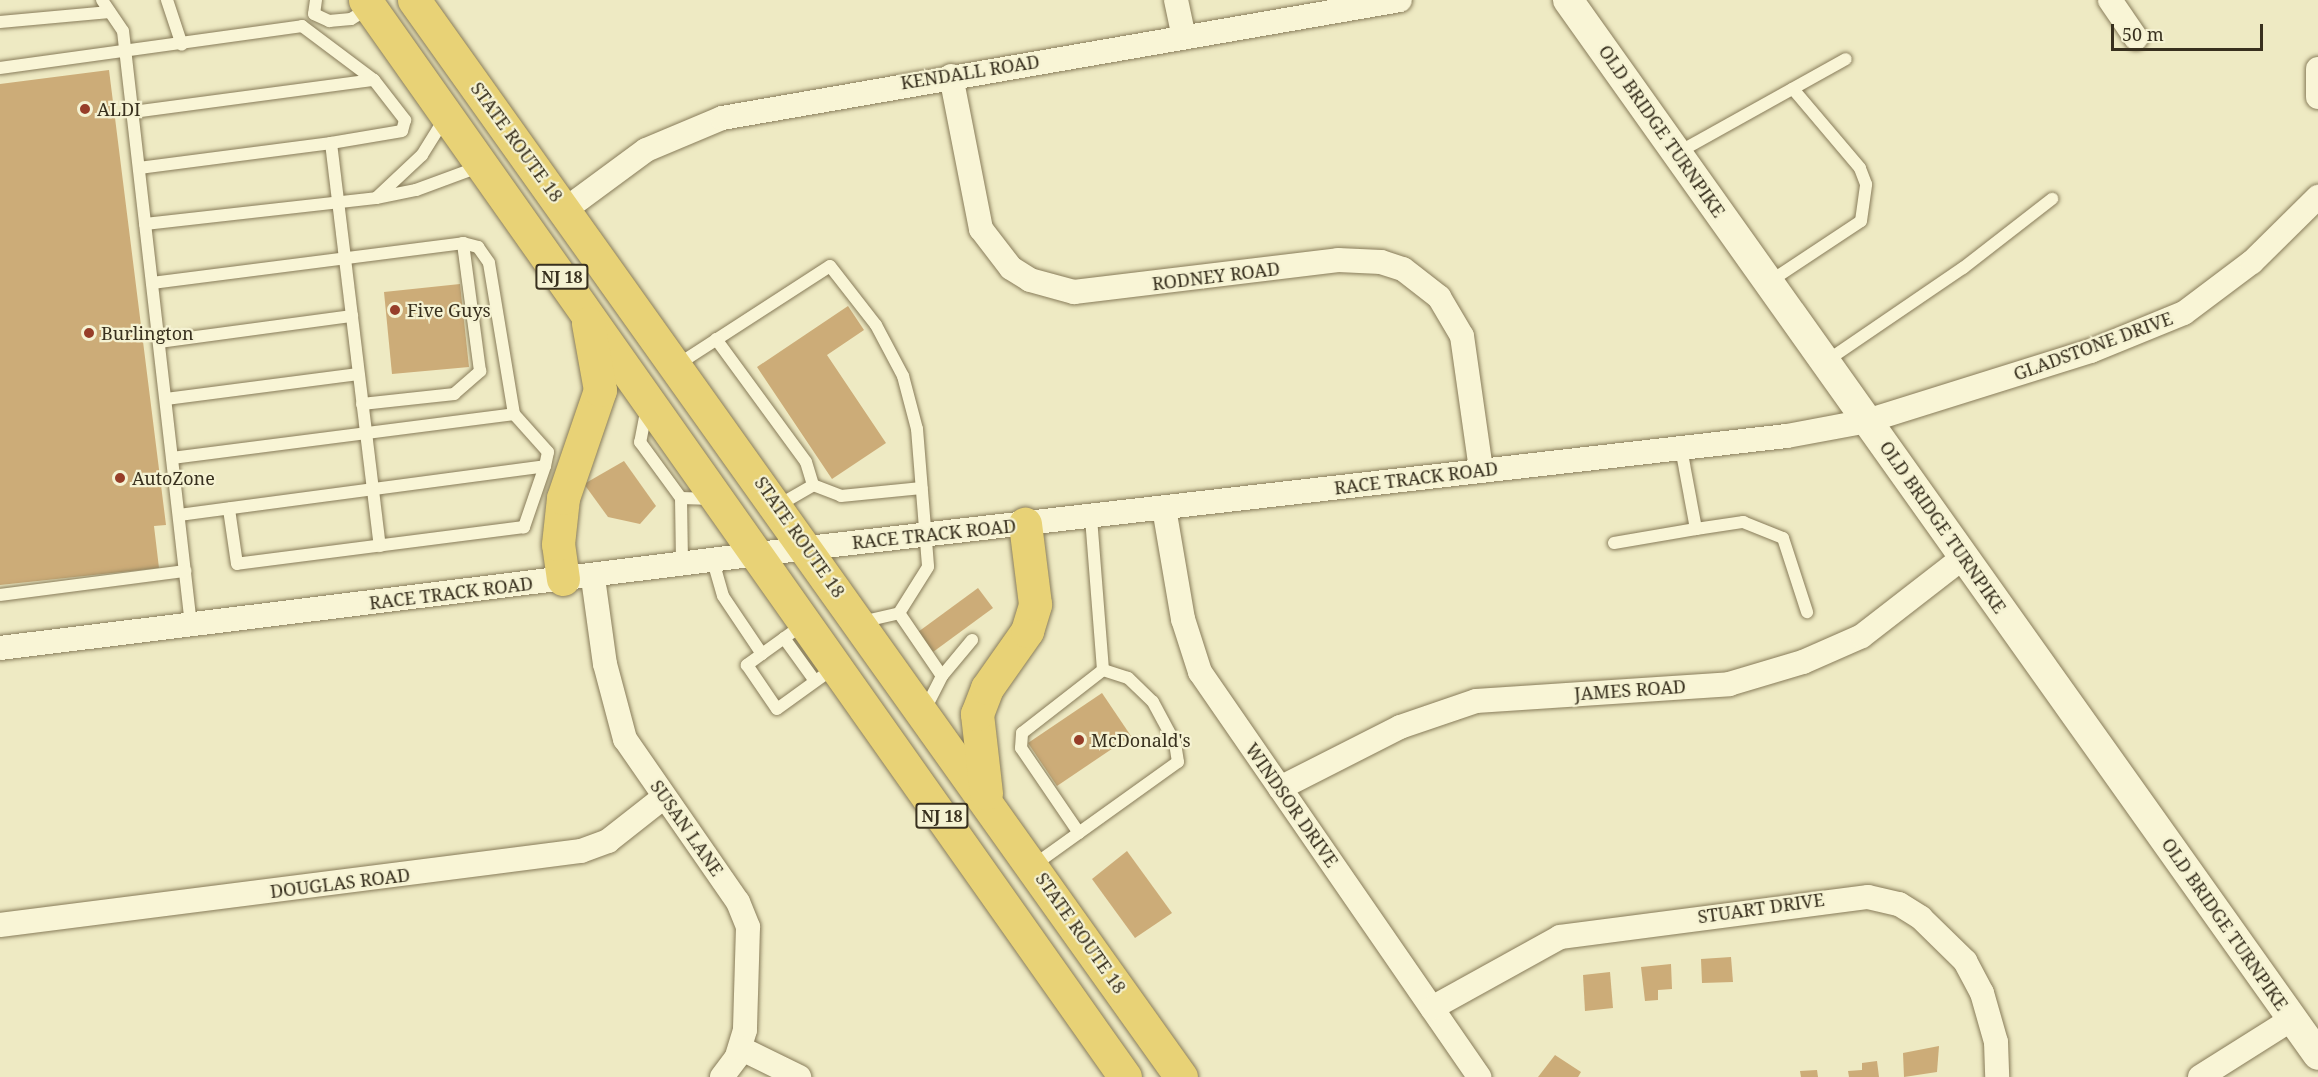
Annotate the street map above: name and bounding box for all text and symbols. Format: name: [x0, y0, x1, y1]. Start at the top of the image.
scale bar: [2114, 12, 2266, 50]
text: 50 m: [2122, 22, 2164, 46]
street label: OLD BRIDGE TURNPIKE: [1594, 41, 1730, 221]
street label: KENDALL ROAD: [899, 50, 1041, 94]
street label: STATE ROUTE 18: [466, 78, 568, 206]
place label: ALDI: [97, 98, 141, 120]
marker: ALDI: [78, 102, 92, 116]
street label: RODNEY ROAD: [1151, 257, 1281, 295]
road number: NJ 18: [535, 264, 589, 290]
place label: Five Guys: [407, 299, 491, 321]
marker: Five Guys: [388, 303, 402, 317]
street label: GLADSTONE DRIVE: [2010, 307, 2176, 385]
place label: Burlington: [101, 322, 194, 344]
marker: Burlington: [82, 326, 96, 340]
street label: OLD BRIDGE TURNPIKE: [1875, 437, 2011, 617]
street label: RACE TRACK ROAD: [1333, 457, 1499, 499]
place label: AutoZone: [132, 467, 215, 489]
marker: AutoZone: [113, 471, 127, 485]
street label: STATE ROUTE 18: [750, 472, 850, 602]
street label: RACE TRACK ROAD: [851, 515, 1017, 553]
street label: RACE TRACK ROAD: [368, 572, 534, 614]
street label: JAMES ROAD: [1573, 675, 1687, 705]
place label: McDonald's: [1091, 729, 1191, 751]
marker: McDonald's: [1072, 733, 1086, 747]
street label: WINDSOR DRIVE: [1241, 739, 1343, 871]
street label: SUSAN LANE: [646, 776, 728, 880]
road number: NJ 18: [915, 803, 969, 829]
street label: OLD BRIDGE TURNPIKE: [2157, 834, 2293, 1014]
street label: DOUGLAS ROAD: [269, 864, 411, 902]
street label: STATE ROUTE 18: [1031, 868, 1131, 998]
street label: STUART DRIVE: [1696, 888, 1826, 928]

